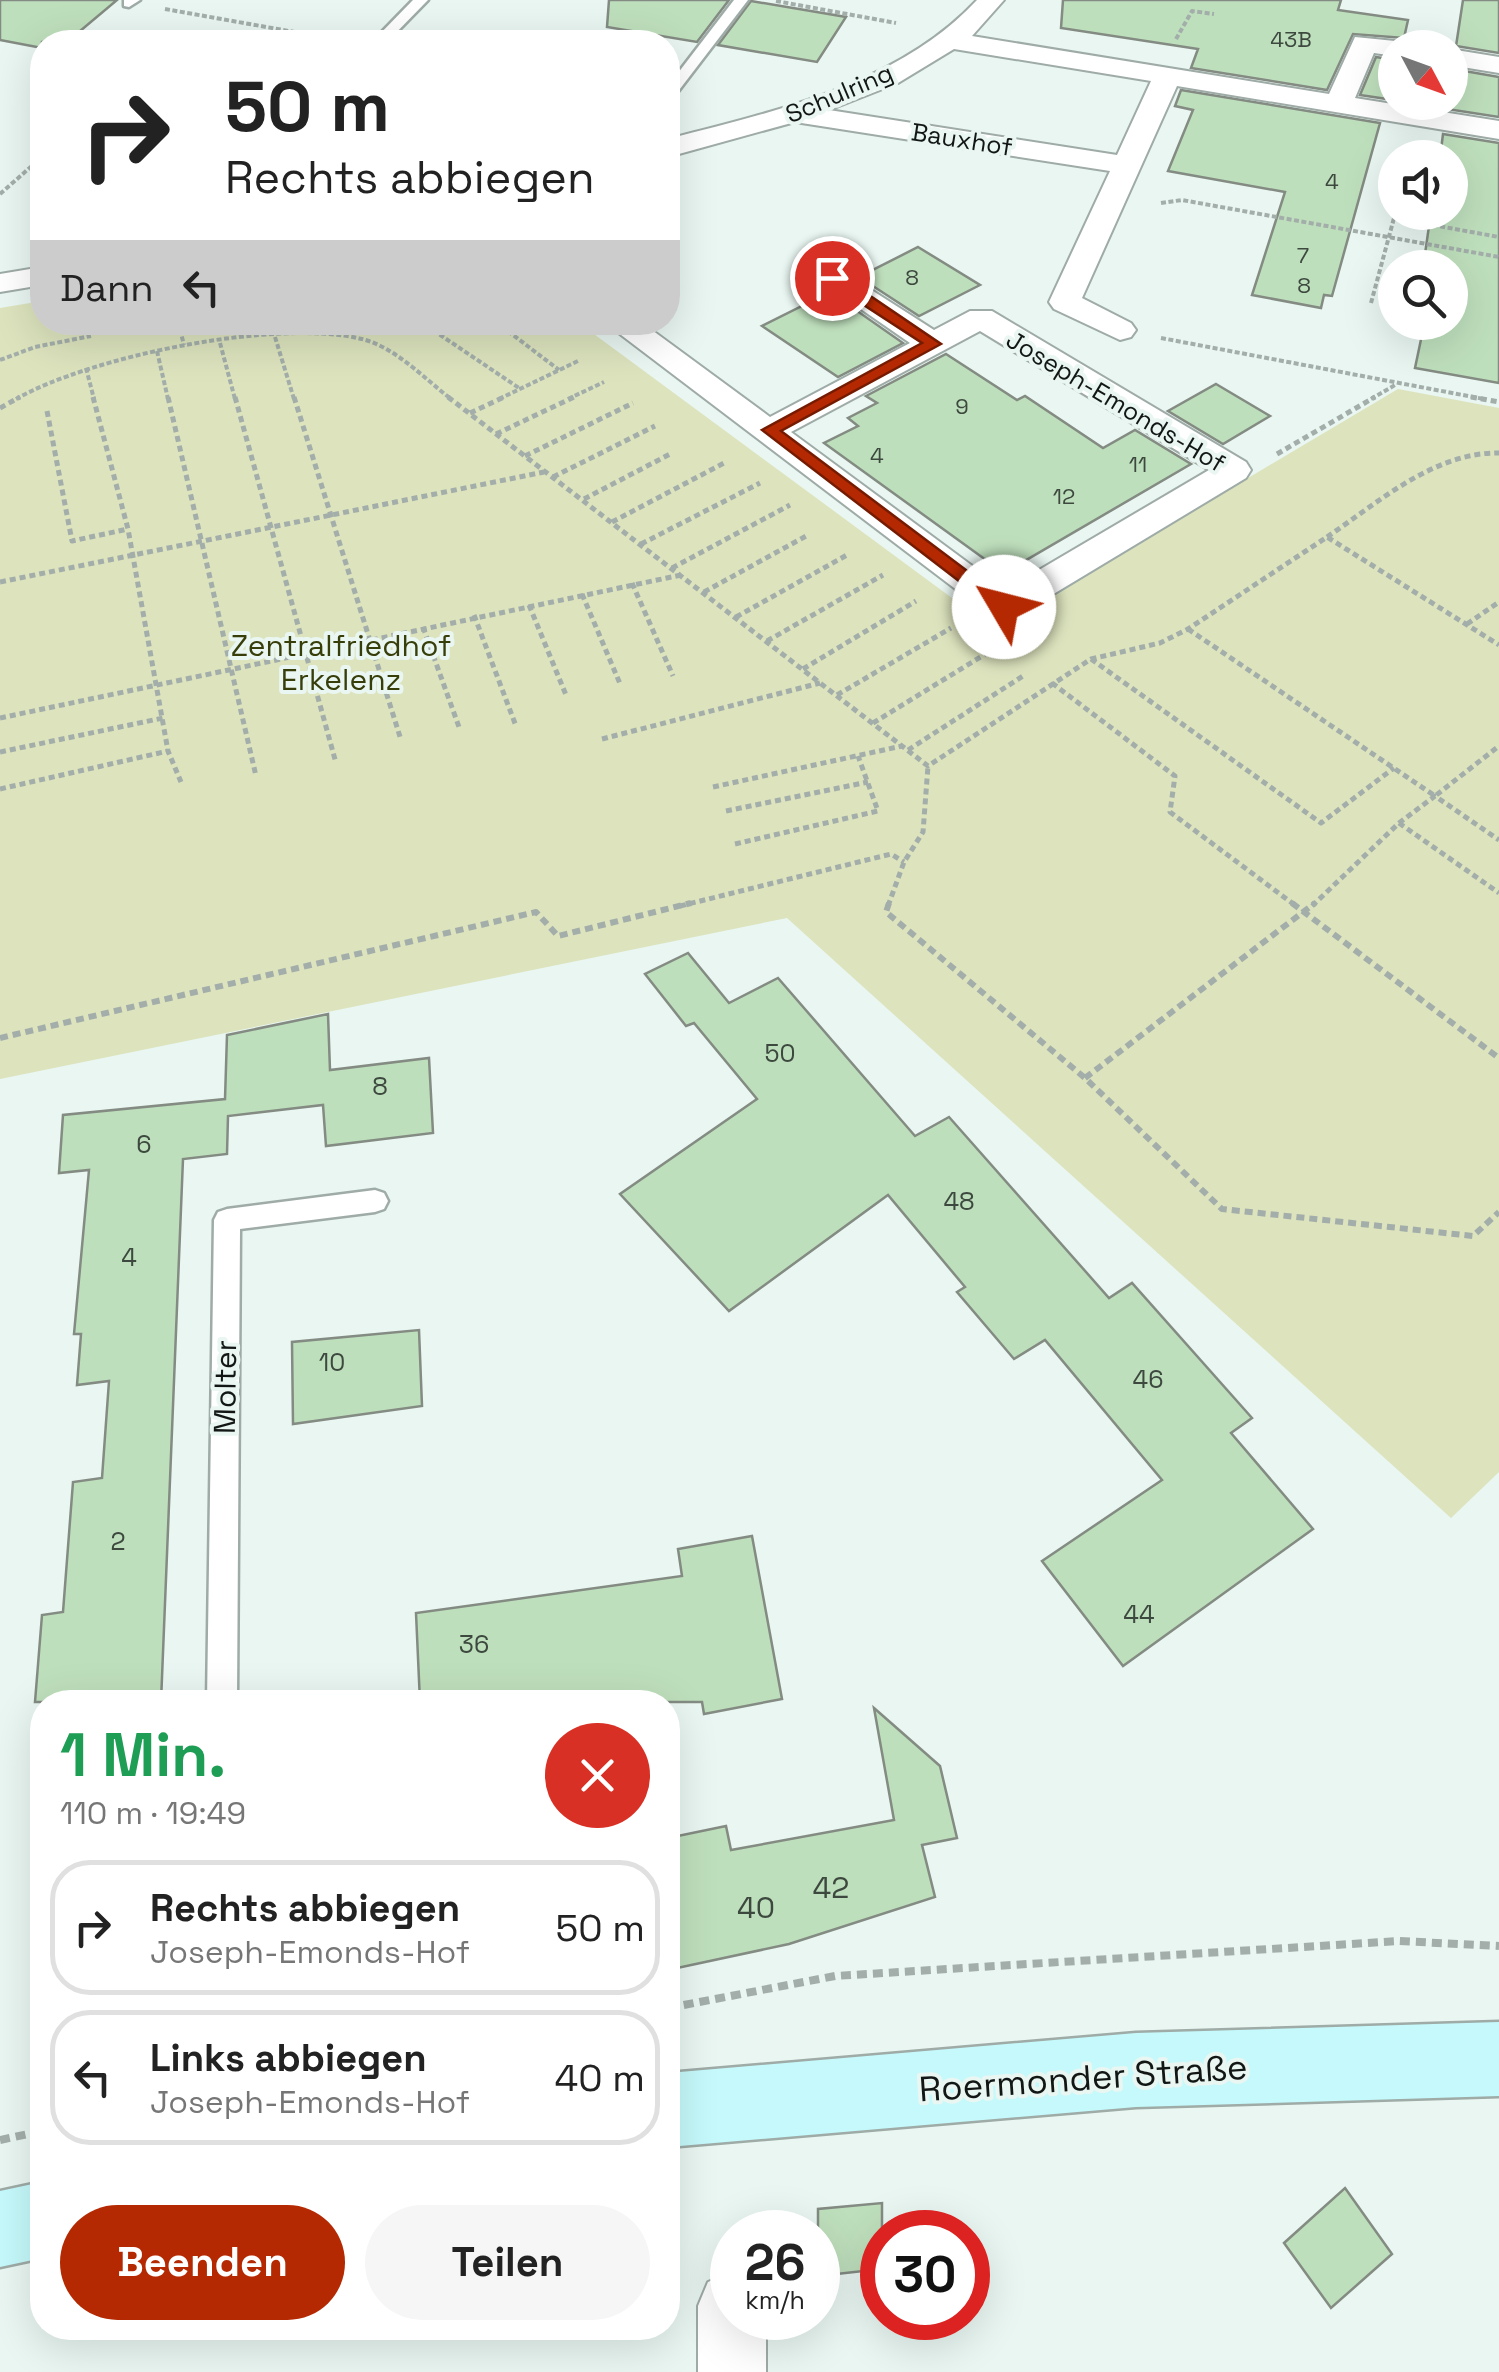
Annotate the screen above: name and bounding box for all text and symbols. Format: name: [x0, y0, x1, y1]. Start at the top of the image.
house number: 43B: [1270, 25, 1312, 53]
north arrow: [1378, 30, 1468, 120]
map controls: [1378, 30, 1468, 340]
street label: Schulring: [780, 56, 898, 130]
text: 50 m: [225, 62, 390, 151]
icon: right: [60, 70, 190, 200]
street label: Bauxhof: [909, 115, 1015, 163]
button: sound: [1378, 140, 1468, 230]
text: Rechts abbiegen: [225, 149, 595, 206]
house number: 4: [1325, 167, 1339, 195]
pin: [790, 236, 875, 321]
house number: 7: [1297, 241, 1309, 269]
button: search: [1378, 250, 1468, 340]
icon: arrive: [805, 251, 860, 306]
icon: left: [174, 260, 229, 315]
house number: 8: [905, 263, 919, 291]
text: Dann: [60, 264, 154, 312]
house number: 8: [1297, 271, 1311, 299]
street label: Joseph-Emonds-Hof: [1001, 323, 1231, 479]
house number: 9: [955, 392, 969, 420]
house number: 4: [870, 441, 884, 469]
house number: 11: [1129, 450, 1147, 478]
house number: 12: [1053, 482, 1075, 510]
position arrow: [952, 555, 1056, 659]
park label: Zentralfriedhof Erkelenz: [231, 626, 451, 699]
house number: 50: [764, 1037, 796, 1069]
house number: 8: [372, 1070, 388, 1102]
house number: 6: [136, 1128, 152, 1160]
house number: 48: [943, 1185, 975, 1217]
house number: 4: [121, 1241, 137, 1273]
street label: Molter: [205, 1340, 245, 1434]
house number: 10: [319, 1346, 345, 1378]
house number: 46: [1133, 1363, 1163, 1395]
house number: 2: [110, 1525, 126, 1557]
house number: 44: [1123, 1598, 1155, 1630]
house number: 36: [459, 1628, 489, 1660]
text: 1 Min.: [60, 1717, 226, 1794]
button: close: [545, 1723, 650, 1828]
text: 110 m · 19:49: [60, 1793, 246, 1833]
house number: 42: [813, 1868, 849, 1907]
text: Rechts abbiegen: [150, 1884, 460, 1932]
house number: 40: [737, 1888, 775, 1927]
icon: right: [65, 1900, 120, 1955]
text: 50 m: [555, 1904, 645, 1952]
text: Joseph-Emonds-Hof: [150, 1932, 470, 1972]
text: Links abbiegen: [150, 2034, 427, 2082]
street label: Roermonder Straße: [917, 2045, 1249, 2111]
icon: left: [65, 2050, 120, 2105]
text: 40 m: [554, 2054, 645, 2102]
text: Joseph-Emonds-Hof: [150, 2082, 470, 2122]
button: Beenden: [60, 2205, 345, 2320]
button: Teilen: [365, 2205, 650, 2320]
speed limit sign: 30: [860, 2210, 990, 2340]
text: 26: [745, 2231, 805, 2295]
text: km/h: [745, 2284, 805, 2316]

